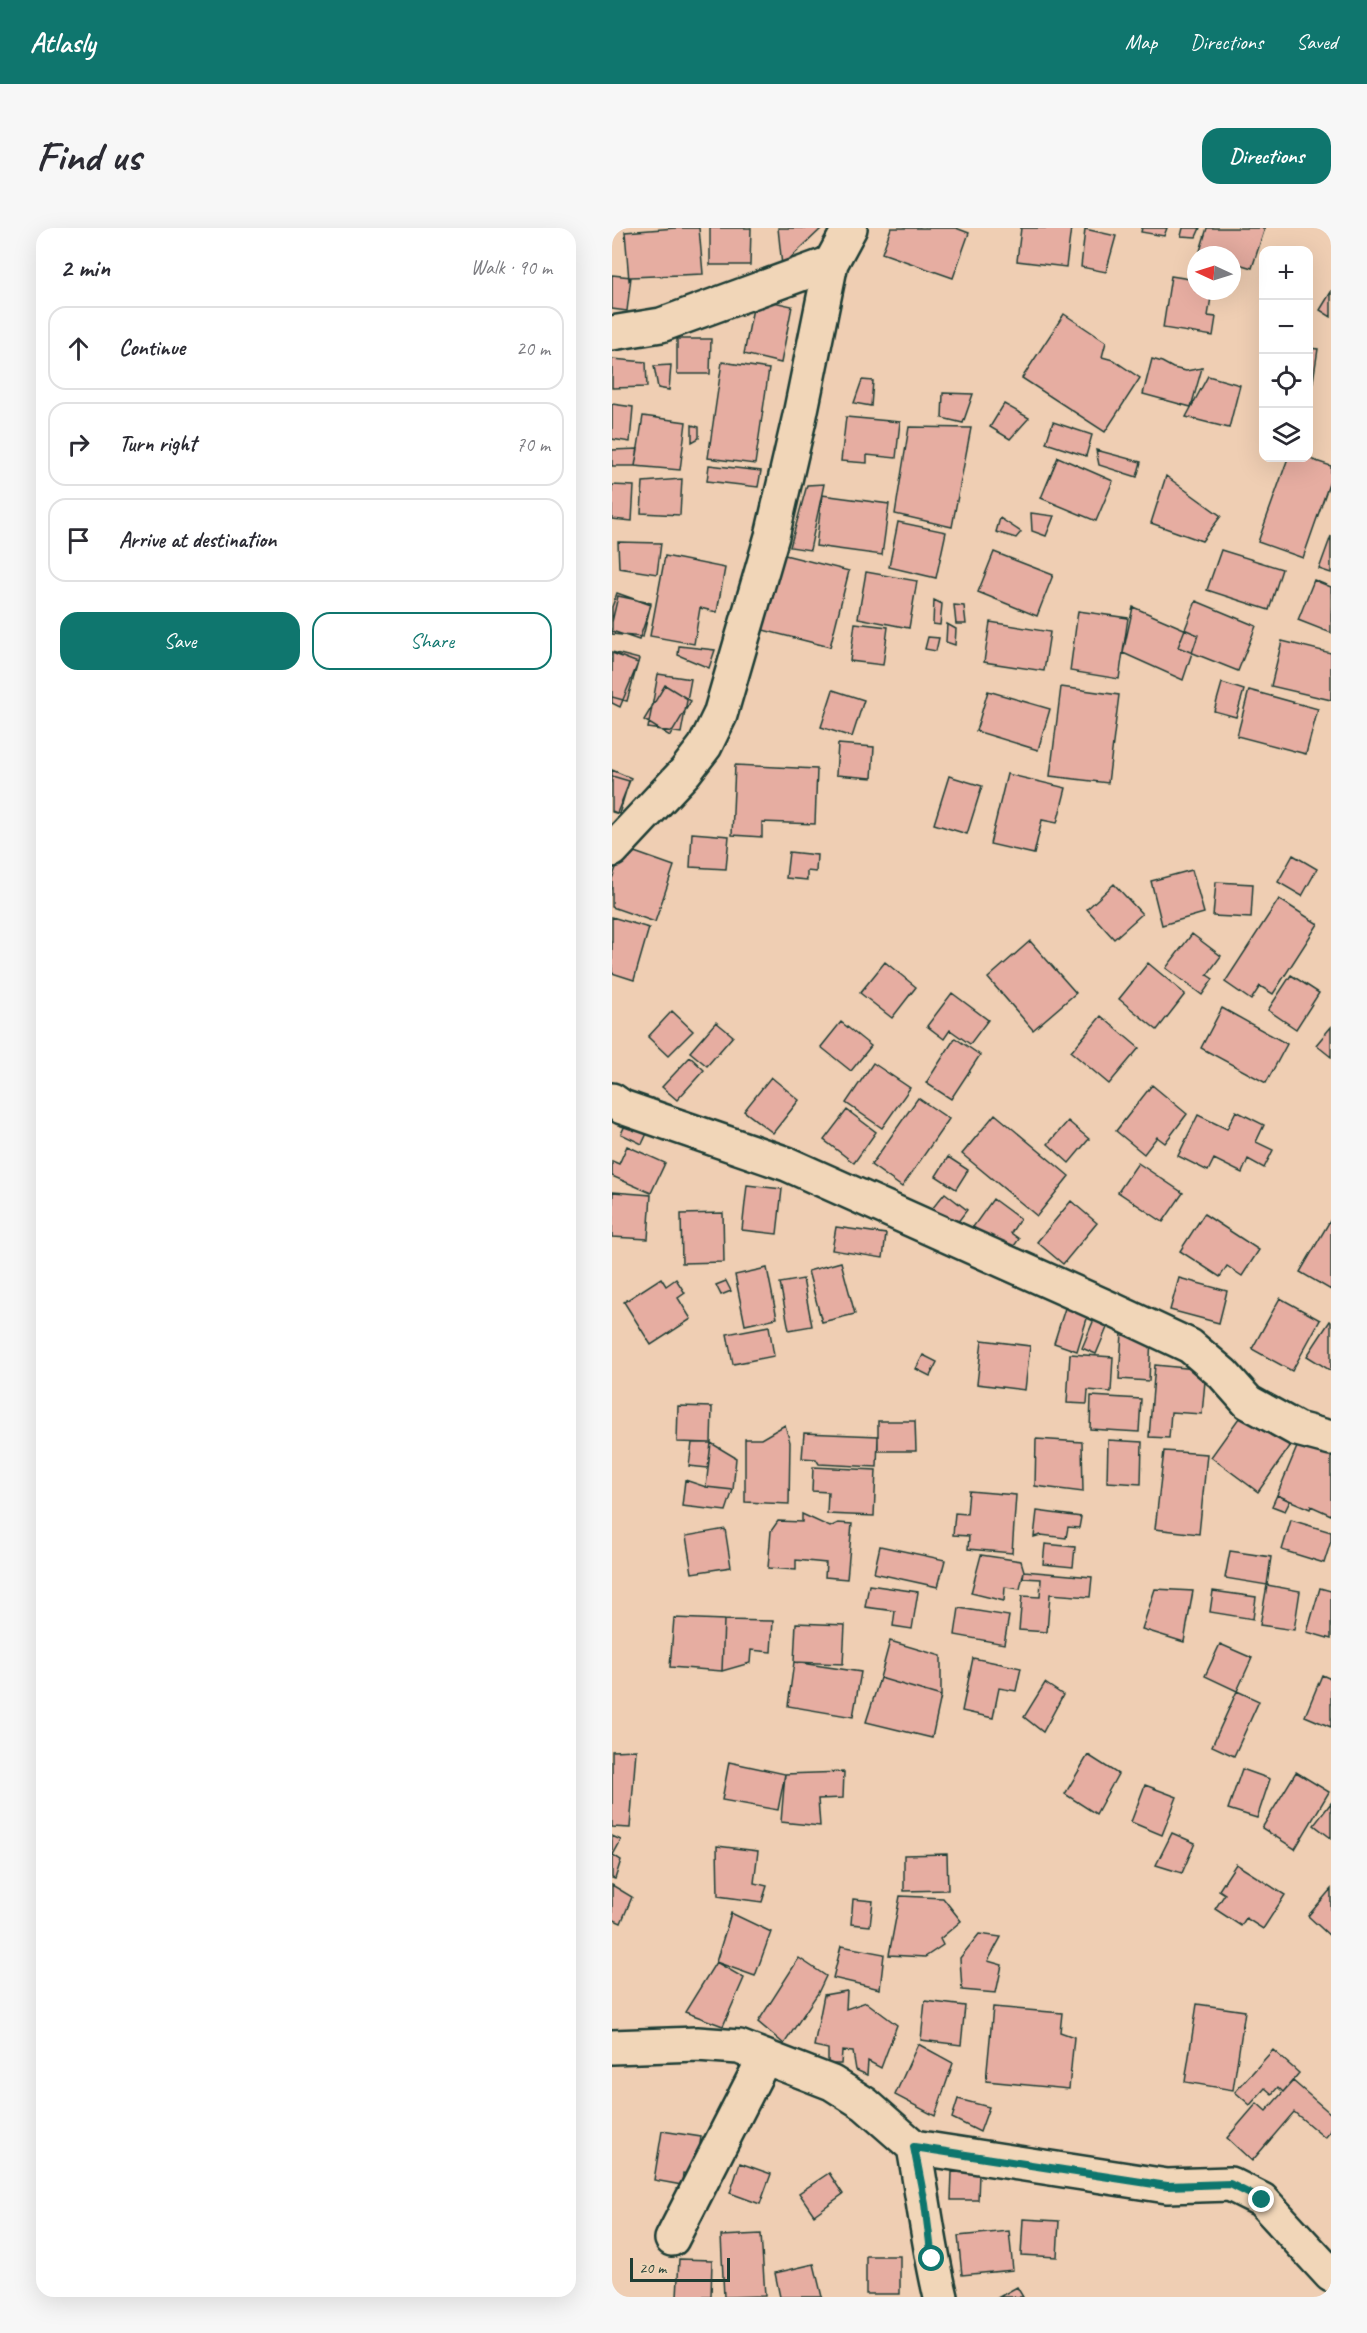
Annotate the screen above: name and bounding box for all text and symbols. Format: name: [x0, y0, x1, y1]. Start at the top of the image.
text: Atlasly: [30, 25, 95, 60]
text: Map: [1125, 29, 1157, 55]
text: Directions: [1190, 29, 1263, 55]
text: Saved: [1296, 29, 1337, 55]
button: Directions: [1202, 128, 1331, 184]
text: Find us: [36, 130, 141, 183]
north arrow: [1187, 246, 1241, 300]
map controls: [1259, 246, 1313, 462]
button: +: [1259, 246, 1313, 300]
text: 2 min: [60, 251, 110, 284]
text: Walk · 90 m: [471, 255, 552, 280]
button: −: [1259, 300, 1313, 354]
icon: ahead: [62, 332, 95, 365]
text: Continue: [119, 334, 185, 362]
text: 20 m: [516, 336, 550, 361]
button: locate: [1259, 354, 1313, 408]
button: layers: [1259, 408, 1313, 462]
icon: right: [62, 428, 95, 461]
text: Turn right: [119, 430, 196, 458]
text: 70 m: [516, 432, 550, 457]
icon: arrive: [62, 524, 95, 557]
text: Arrive at destination: [119, 526, 276, 554]
button: Save: [60, 612, 300, 670]
button: Share: [312, 612, 552, 670]
route end: [1248, 2186, 1274, 2212]
route start: [918, 2245, 944, 2271]
scale bar: [630, 2255, 730, 2282]
text: 20 m: [639, 2258, 666, 2278]

